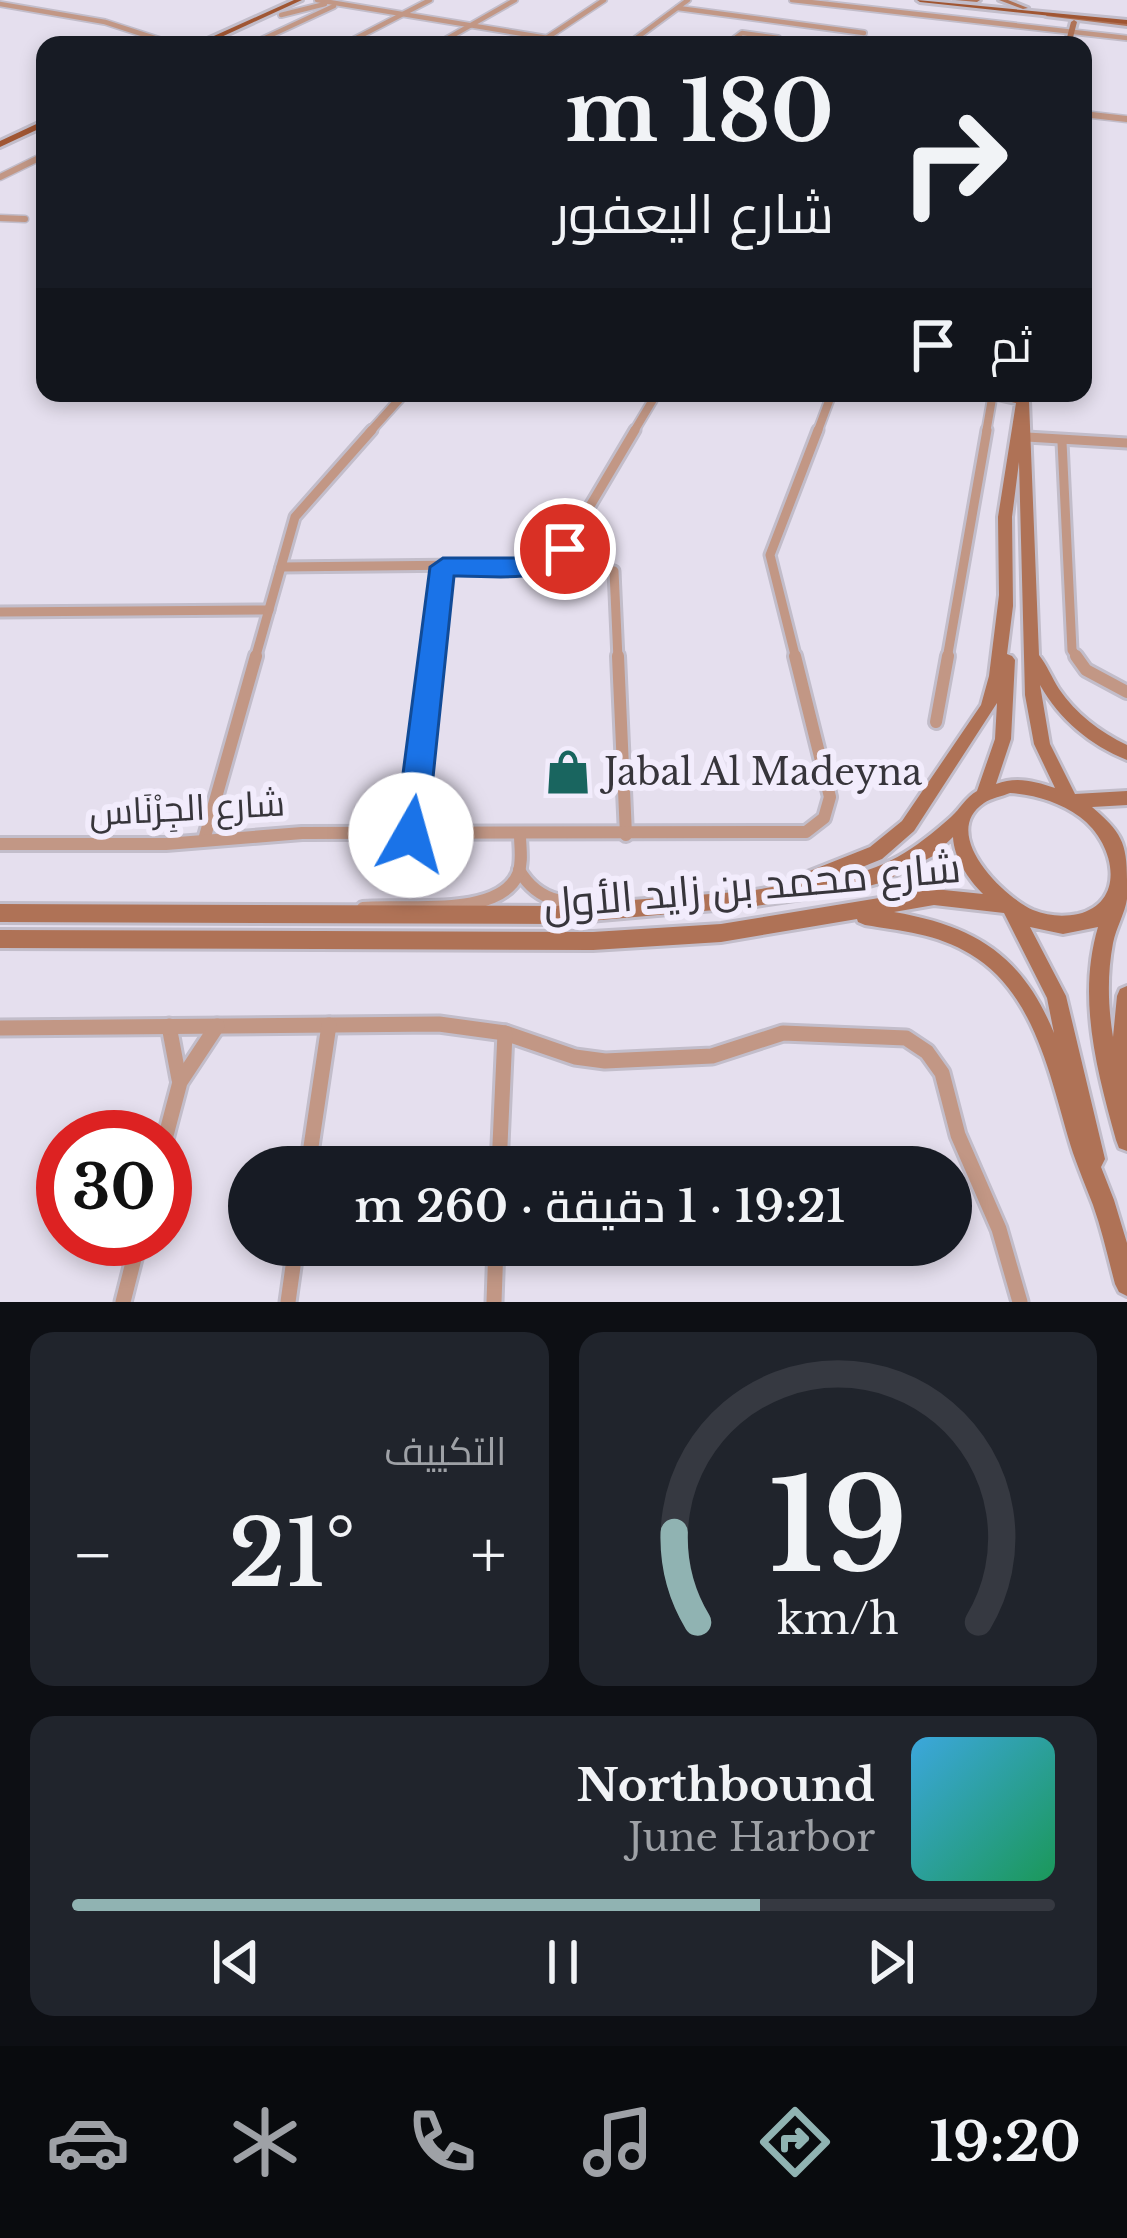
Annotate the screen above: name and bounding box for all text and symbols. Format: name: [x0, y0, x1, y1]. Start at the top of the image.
text: 180 m: [565, 60, 834, 164]
icon: right: [876, 84, 1032, 240]
text: شارع اليعفور: [554, 181, 834, 248]
icon: arrive: [900, 312, 966, 378]
text: ثم: [990, 318, 1032, 374]
pin: [514, 498, 616, 600]
icon: arrive: [532, 516, 598, 582]
shop icon: Jabal Al Madeyna: [543, 747, 593, 797]
place label: Jabal Al Madeyna: [600, 750, 922, 795]
position arrow: [348, 772, 474, 898]
street label: شارع الجِرْنَاس: [88, 780, 286, 838]
street label: شارع محمد بن زايد الأول: [541, 841, 963, 931]
speed limit sign: 30: [36, 1110, 192, 1266]
text: 19:21 · 1 دقيقة · 260 m: [354, 1178, 846, 1234]
text: التكييف: [384, 1427, 507, 1476]
text: 19: [768, 1450, 907, 1605]
text: 21°: [228, 1499, 356, 1610]
text: −: [72, 1514, 114, 1596]
text: +: [470, 1514, 506, 1596]
text: km/h: [777, 1592, 899, 1646]
text: Northbound: [577, 1757, 875, 1813]
text: June Harbor: [628, 1813, 875, 1862]
icon: previous: [203, 1929, 269, 1995]
icon: pause: [530, 1929, 596, 1995]
icon: next: [858, 1929, 924, 1995]
icon: car: [46, 2100, 130, 2184]
icon: climate: [223, 2100, 307, 2184]
icon: phone: [400, 2100, 484, 2184]
icon: music: [576, 2100, 660, 2184]
icon: directions: [753, 2100, 837, 2184]
text: 19:20: [929, 2109, 1081, 2176]

